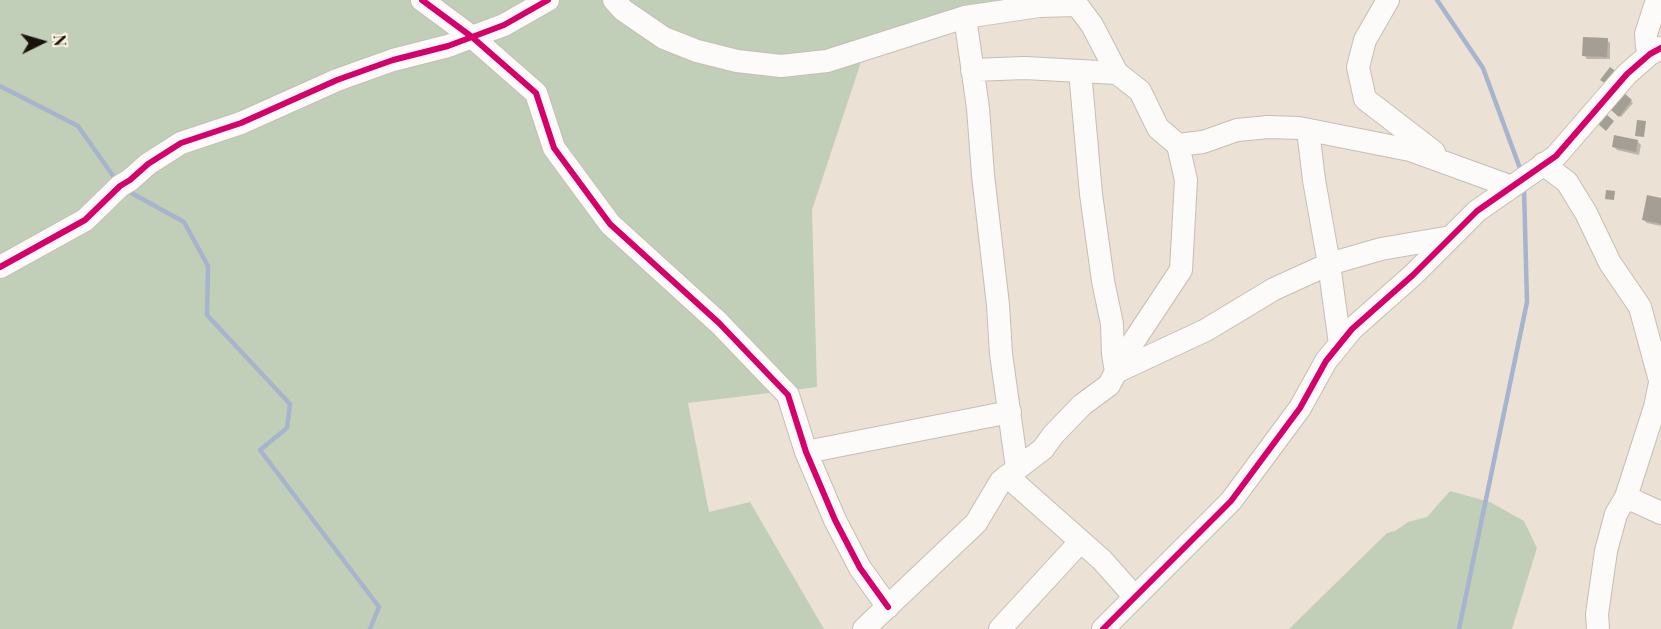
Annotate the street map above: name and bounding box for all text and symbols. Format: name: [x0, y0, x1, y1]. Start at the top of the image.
north arrow: [12, 12, 72, 72]
text: N: [49, 34, 71, 47]

